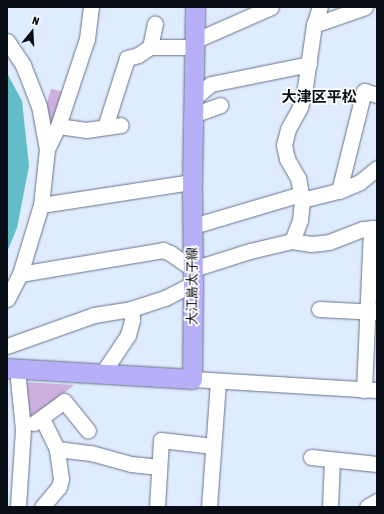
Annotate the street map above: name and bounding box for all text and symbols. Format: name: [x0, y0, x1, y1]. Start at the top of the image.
north arrow: [12, 12, 52, 52]
text: N: [31, 14, 41, 27]
district label: 大津区平松: [282, 88, 356, 106]
street label: 大江島太子線: [185, 247, 201, 325]

